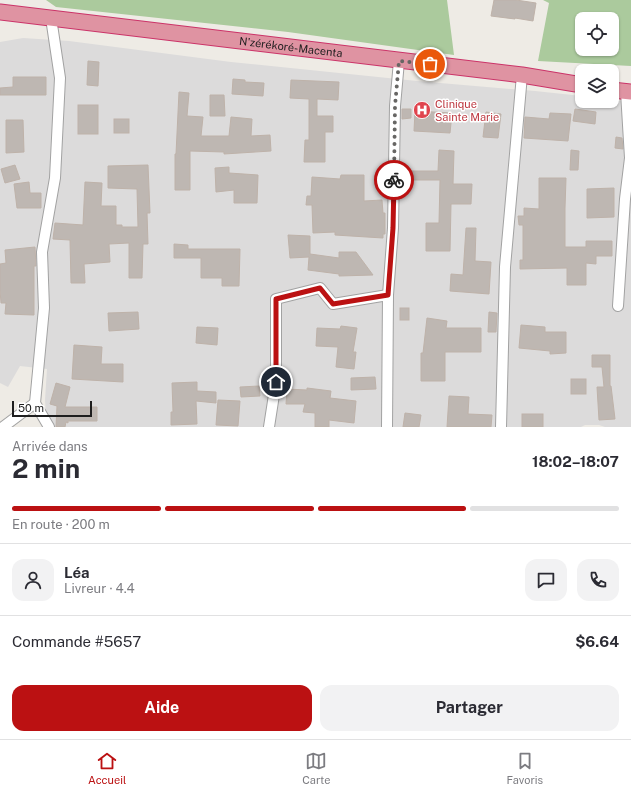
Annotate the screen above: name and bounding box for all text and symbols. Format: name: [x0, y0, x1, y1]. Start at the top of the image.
map controls: [575, 12, 619, 108]
button: locate: [575, 12, 619, 56]
street label: N'zérékoré-Macenta: [238, 35, 343, 59]
pin: [413, 47, 447, 81]
icon: bag: [419, 53, 441, 75]
button: layers: [575, 64, 619, 108]
place label: Clinique Sainte Marie: [435, 98, 499, 123]
hospital icon: Clinique Sainte Marie: [412, 100, 432, 120]
courier: [374, 160, 414, 200]
icon: bike: [383, 169, 405, 191]
pin: [259, 365, 293, 399]
icon: home: [265, 371, 287, 393]
scale bar: [12, 399, 92, 418]
text: 50 m: [18, 402, 44, 414]
text: Arrivée dans: [12, 439, 88, 454]
text: 2 min: [12, 453, 80, 484]
text: 18:02–18:07: [532, 453, 619, 470]
text: En route · 200 m: [12, 517, 110, 532]
button: person: [12, 559, 54, 601]
button: chat: [525, 559, 567, 601]
button: phone: [577, 559, 619, 601]
text: Léa: [64, 564, 90, 581]
text: Livreur · 4.4: [64, 581, 135, 596]
text: Commande #5657: [12, 633, 141, 650]
text: $6.64: [575, 633, 619, 650]
button: Aide: [12, 685, 312, 731]
button: Partager: [320, 685, 619, 731]
tab: Accueil: [88, 750, 126, 786]
tab: Carte: [302, 750, 330, 786]
tab: Favoris: [506, 750, 543, 786]

